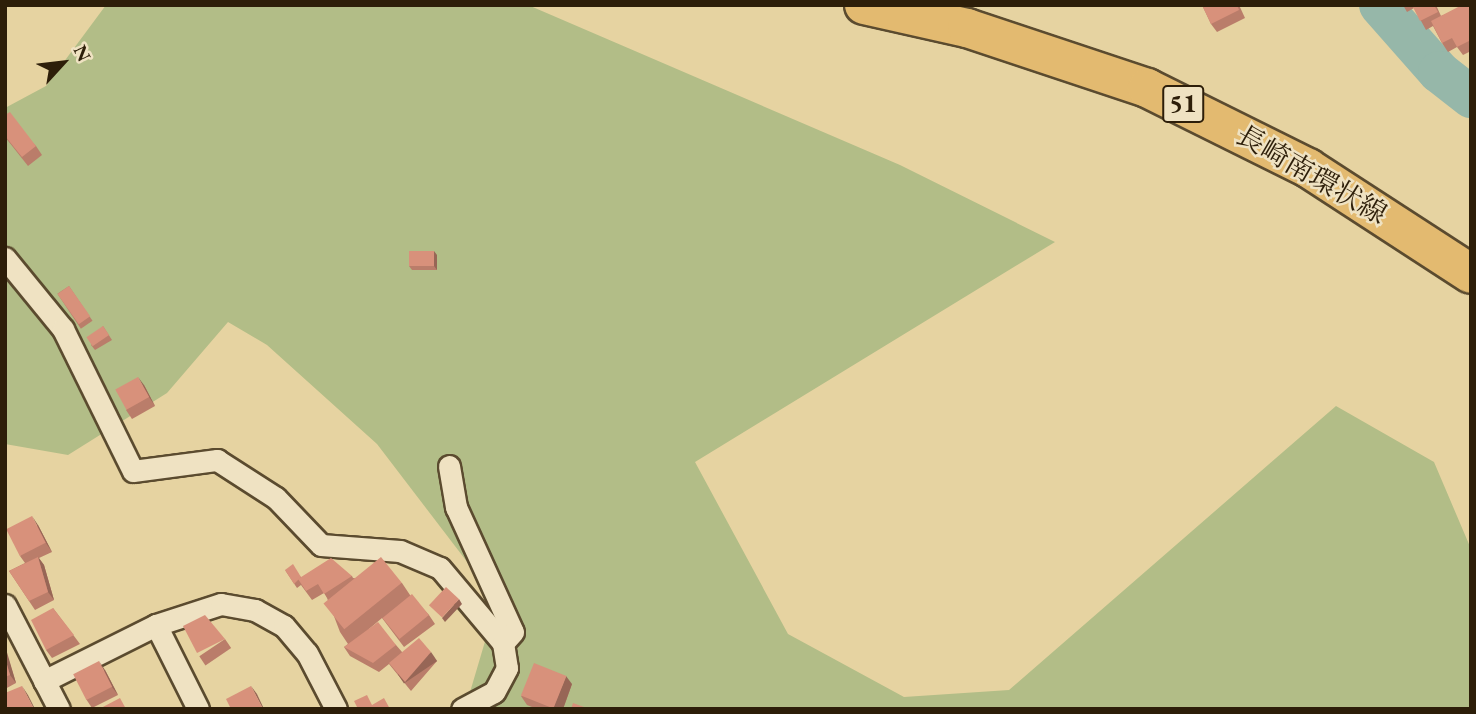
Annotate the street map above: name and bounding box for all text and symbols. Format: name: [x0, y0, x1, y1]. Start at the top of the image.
north arrow: [28, 28, 98, 98]
text: N: [68, 41, 97, 66]
road number: 51: [1162, 82, 1204, 127]
street label: 長崎南環状線: [1231, 117, 1393, 231]

